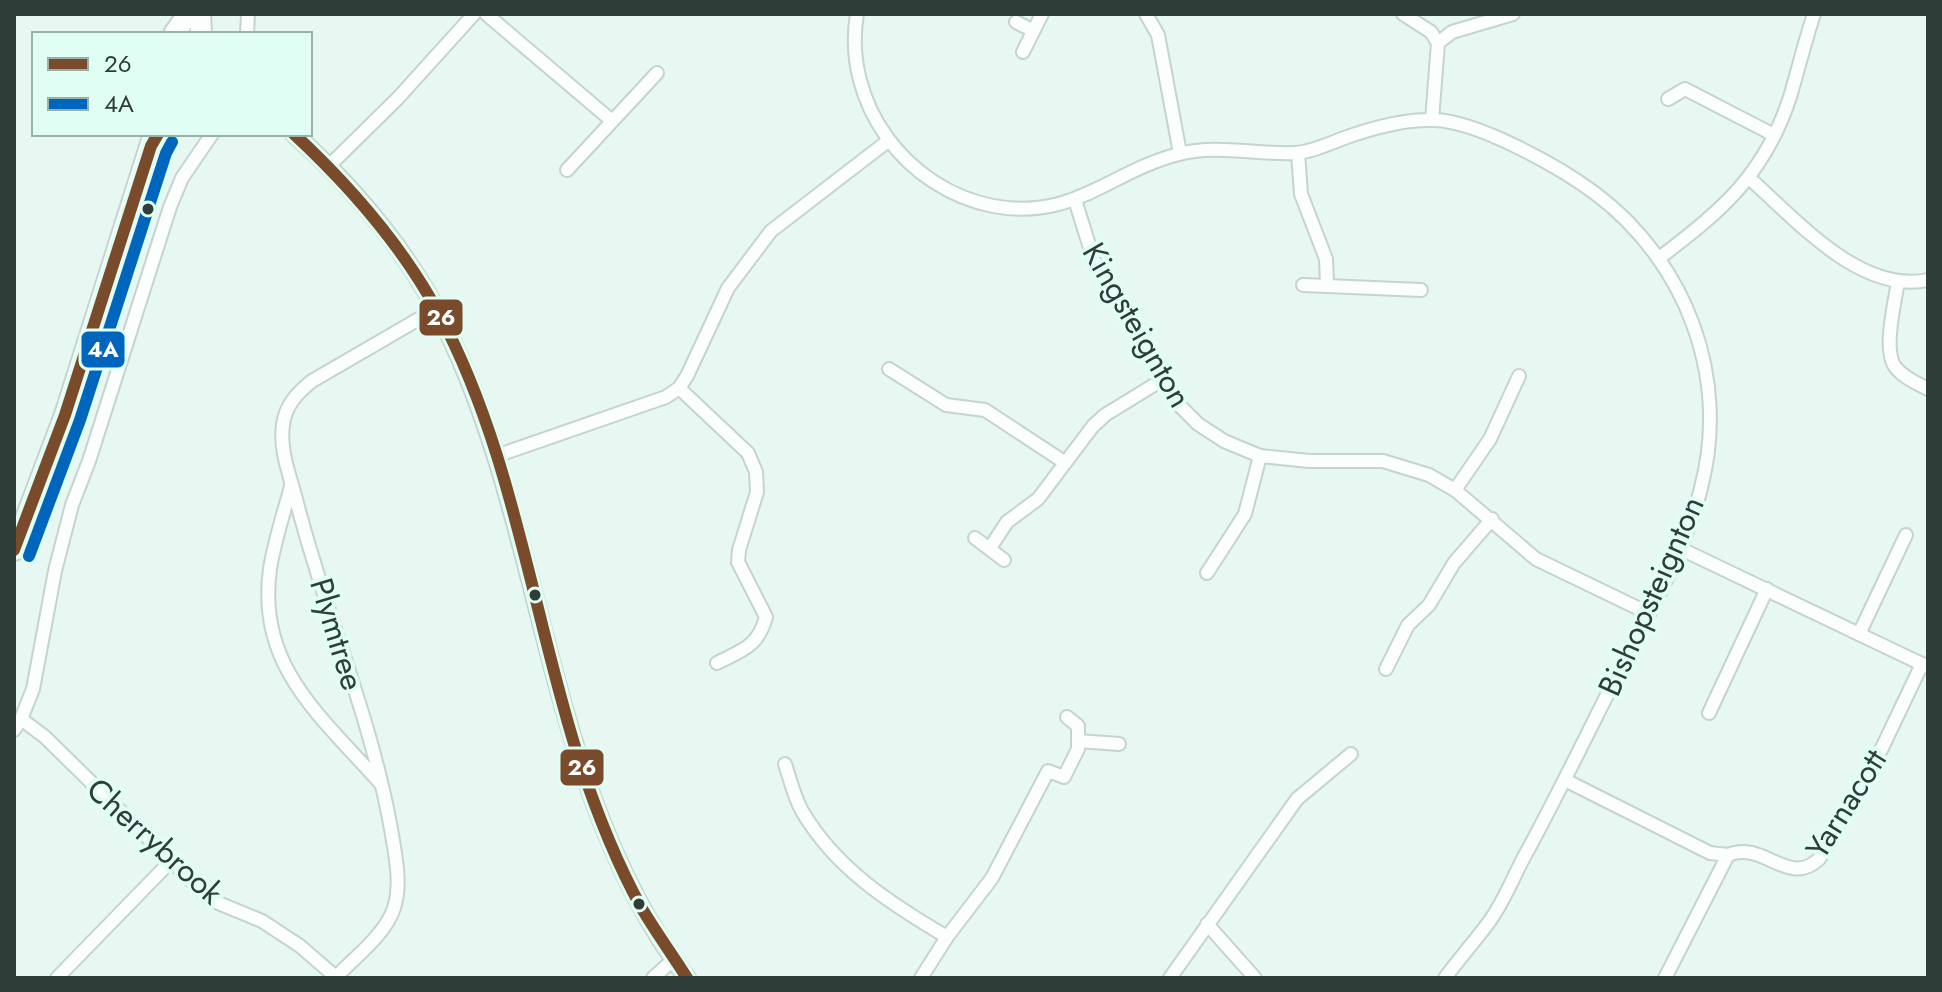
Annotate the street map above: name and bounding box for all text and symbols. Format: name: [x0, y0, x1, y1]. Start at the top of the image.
legend: [32, 32, 312, 136]
text: 26: [104, 46, 131, 81]
text: 4A: [104, 86, 134, 121]
unlabelled marker: [140, 201, 156, 217]
street label: Kingsteignton: [1071, 234, 1203, 416]
line badge: 26: [418, 298, 464, 337]
text: 26: [426, 301, 456, 333]
line badge: 4A: [80, 330, 126, 369]
text: 4A: [87, 333, 120, 365]
street label: Bishopsteignton: [1586, 489, 1716, 703]
street label: Plymtree: [298, 572, 376, 696]
unlabelled marker: [527, 587, 543, 603]
street label: Yarnacott: [1794, 740, 1898, 868]
line badge: 26: [559, 748, 605, 787]
text: 26: [567, 751, 597, 783]
street label: Cherrybrook: [76, 767, 234, 916]
unlabelled marker: [631, 896, 647, 912]

